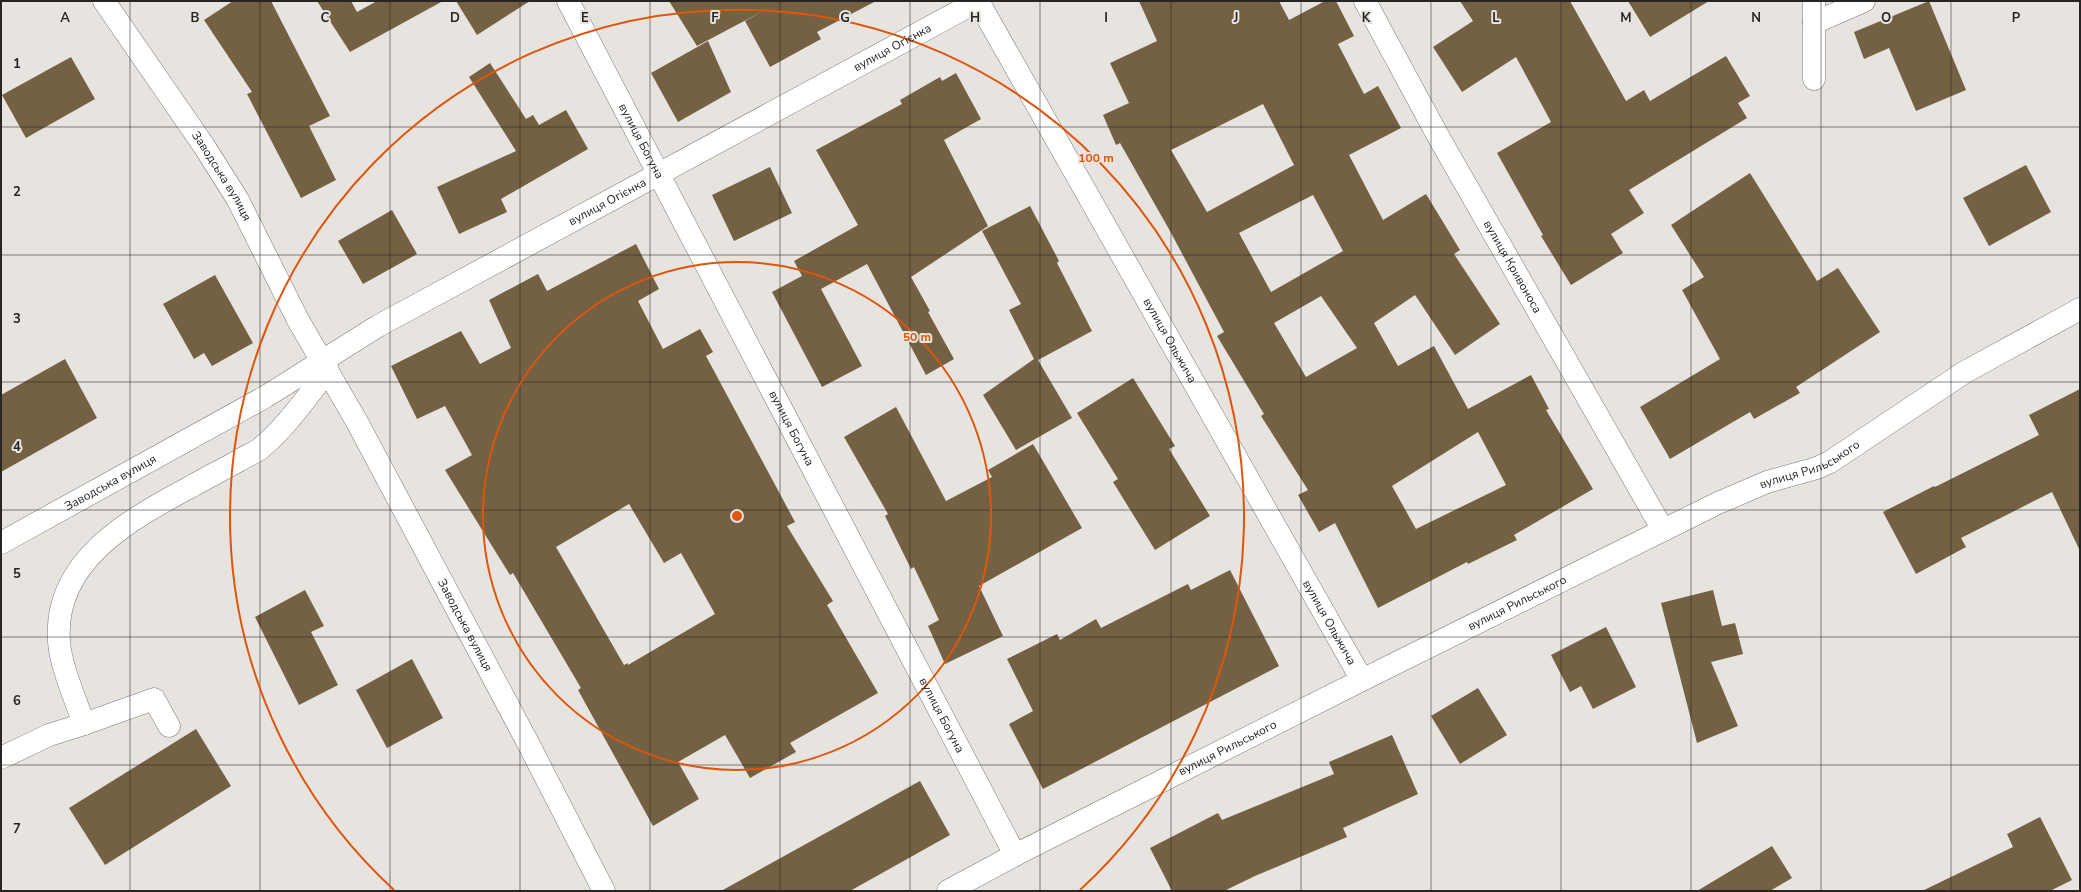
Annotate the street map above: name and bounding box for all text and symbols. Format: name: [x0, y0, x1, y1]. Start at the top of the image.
text: A: [60, 9, 70, 27]
text: B: [191, 9, 200, 27]
text: C: [321, 9, 330, 27]
text: D: [450, 9, 460, 27]
text: E: [581, 9, 589, 27]
text: F: [711, 9, 719, 27]
text: G: [840, 9, 850, 27]
text: H: [970, 9, 980, 27]
text: I: [1104, 9, 1108, 27]
text: J: [1233, 9, 1238, 27]
text: K: [1362, 9, 1371, 27]
text: L: [1492, 9, 1500, 27]
text: M: [1620, 9, 1632, 27]
text: N: [1751, 9, 1761, 27]
text: O: [1881, 9, 1891, 27]
text: P: [2012, 9, 2021, 27]
street label: вулиця Огієнка: [851, 20, 934, 75]
text: 1: [13, 55, 21, 73]
street label: вулиця Богуна: [615, 101, 668, 181]
street label: Заводська вулиця: [188, 128, 255, 224]
text: 100 m: [1078, 150, 1114, 166]
street label: вулиця Огієнка: [566, 174, 649, 229]
text: 2: [13, 183, 21, 201]
street label: вулиця Кривоноса: [1480, 217, 1545, 316]
street label: вулиця Ольжича: [1140, 295, 1200, 386]
text: 3: [13, 310, 21, 328]
text: 50 m: [903, 329, 931, 345]
street label: вулиця Богуна: [765, 388, 818, 468]
street label: вулиця Рильського: [1757, 436, 1863, 492]
text: 4: [13, 438, 21, 456]
street label: Заводська вулиця: [62, 451, 159, 514]
centre of rings: [730, 509, 744, 523]
text: 5: [13, 565, 21, 583]
street label: вулиця Рильського: [1465, 571, 1569, 634]
street label: Заводська вулиця: [434, 576, 496, 674]
street label: вулиця Ольжича: [1299, 577, 1360, 668]
street label: вулиця Богуна: [915, 675, 968, 756]
text: 6: [13, 692, 21, 710]
street label: вулиця Рильського: [1176, 716, 1280, 779]
text: 7: [13, 820, 21, 838]

